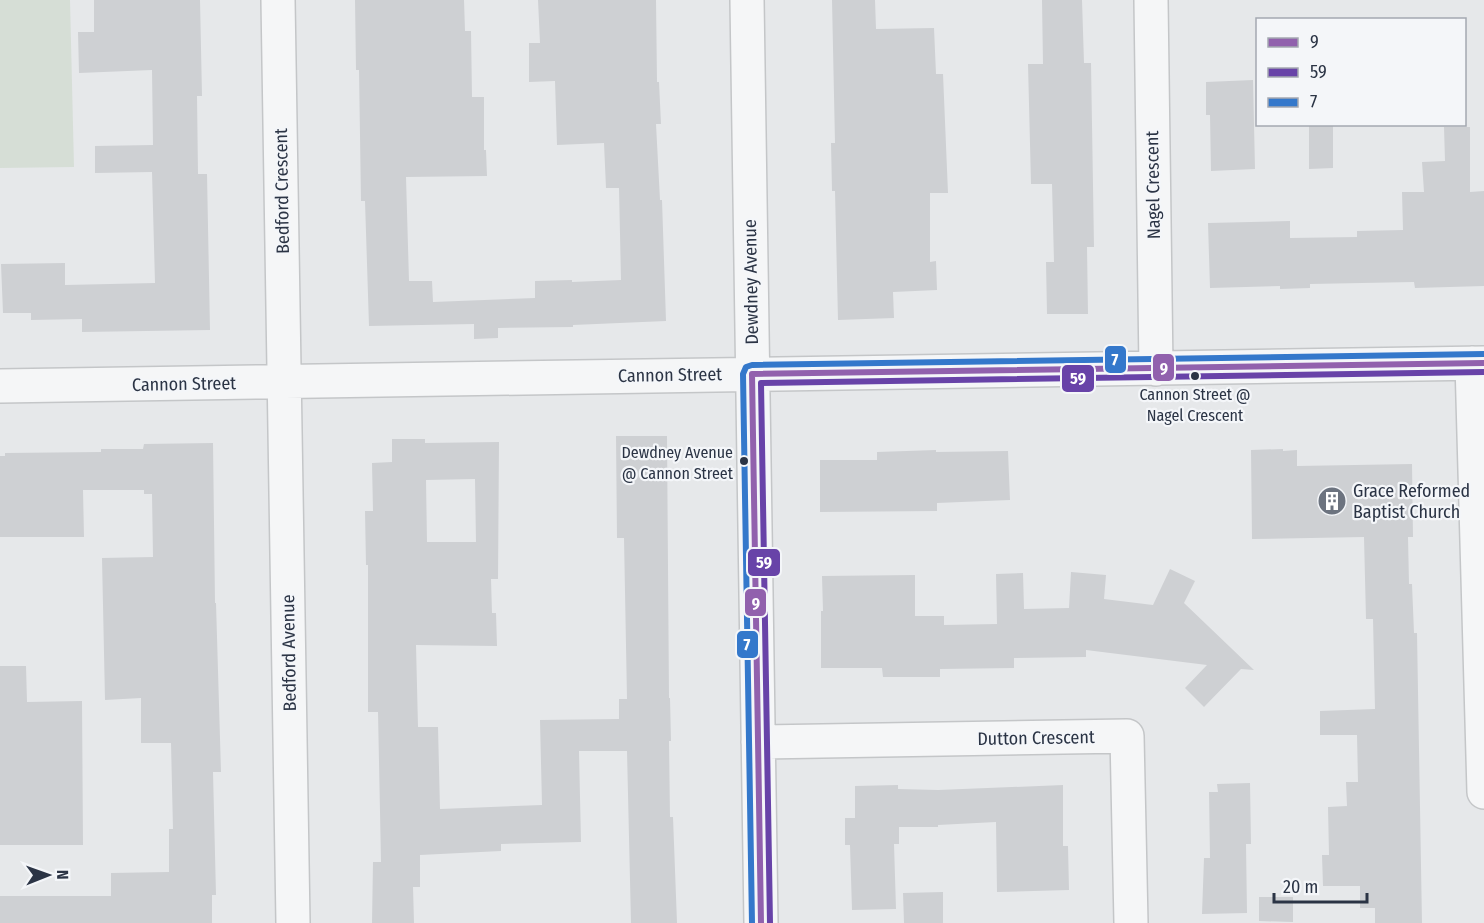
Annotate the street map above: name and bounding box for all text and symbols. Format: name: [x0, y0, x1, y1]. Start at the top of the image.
legend: [1256, 18, 1466, 126]
text: 9: [1310, 31, 1319, 53]
text: 59: [1310, 61, 1327, 83]
text: 7: [1310, 91, 1317, 113]
street label: Bedford Crescent: [270, 128, 294, 254]
street label: Nagel Crescent: [1141, 130, 1165, 239]
street label: Dewdney Avenue: [739, 219, 763, 345]
line badge: 7: [1104, 345, 1127, 374]
text: 7: [1112, 350, 1119, 369]
line badge: 9: [1152, 353, 1175, 382]
text: 9: [1160, 359, 1168, 378]
street label: Cannon Street: [618, 363, 722, 387]
line badge: 59: [1061, 364, 1095, 393]
text: 59: [1070, 369, 1086, 388]
marker: Cannon Street @ Nagel Crescent: [1189, 370, 1201, 382]
street label: Cannon Street: [132, 372, 236, 396]
place label: Cannon Street @ Nagel Crescent: [1139, 385, 1251, 425]
place label: Dewdney Avenue @ Cannon Street: [621, 443, 734, 483]
marker: Dewdney Avenue @ Cannon Street: [738, 455, 750, 467]
place label: Grace Reformed Baptist Church: [1353, 480, 1470, 523]
building icon: Grace Reformed Baptist Church: [1316, 485, 1348, 517]
line badge: 59: [747, 548, 781, 577]
text: 59: [756, 553, 772, 572]
line badge: 9: [744, 588, 767, 617]
street label: Bedford Avenue: [277, 594, 301, 712]
text: 9: [752, 594, 760, 613]
line badge: 7: [736, 630, 759, 659]
text: 7: [744, 635, 751, 654]
street label: Dutton Crescent: [977, 726, 1095, 750]
north arrow: [18, 845, 78, 905]
scale bar: [1274, 866, 1367, 904]
text: N: [53, 870, 72, 880]
text: 20 m: [1283, 876, 1318, 898]

